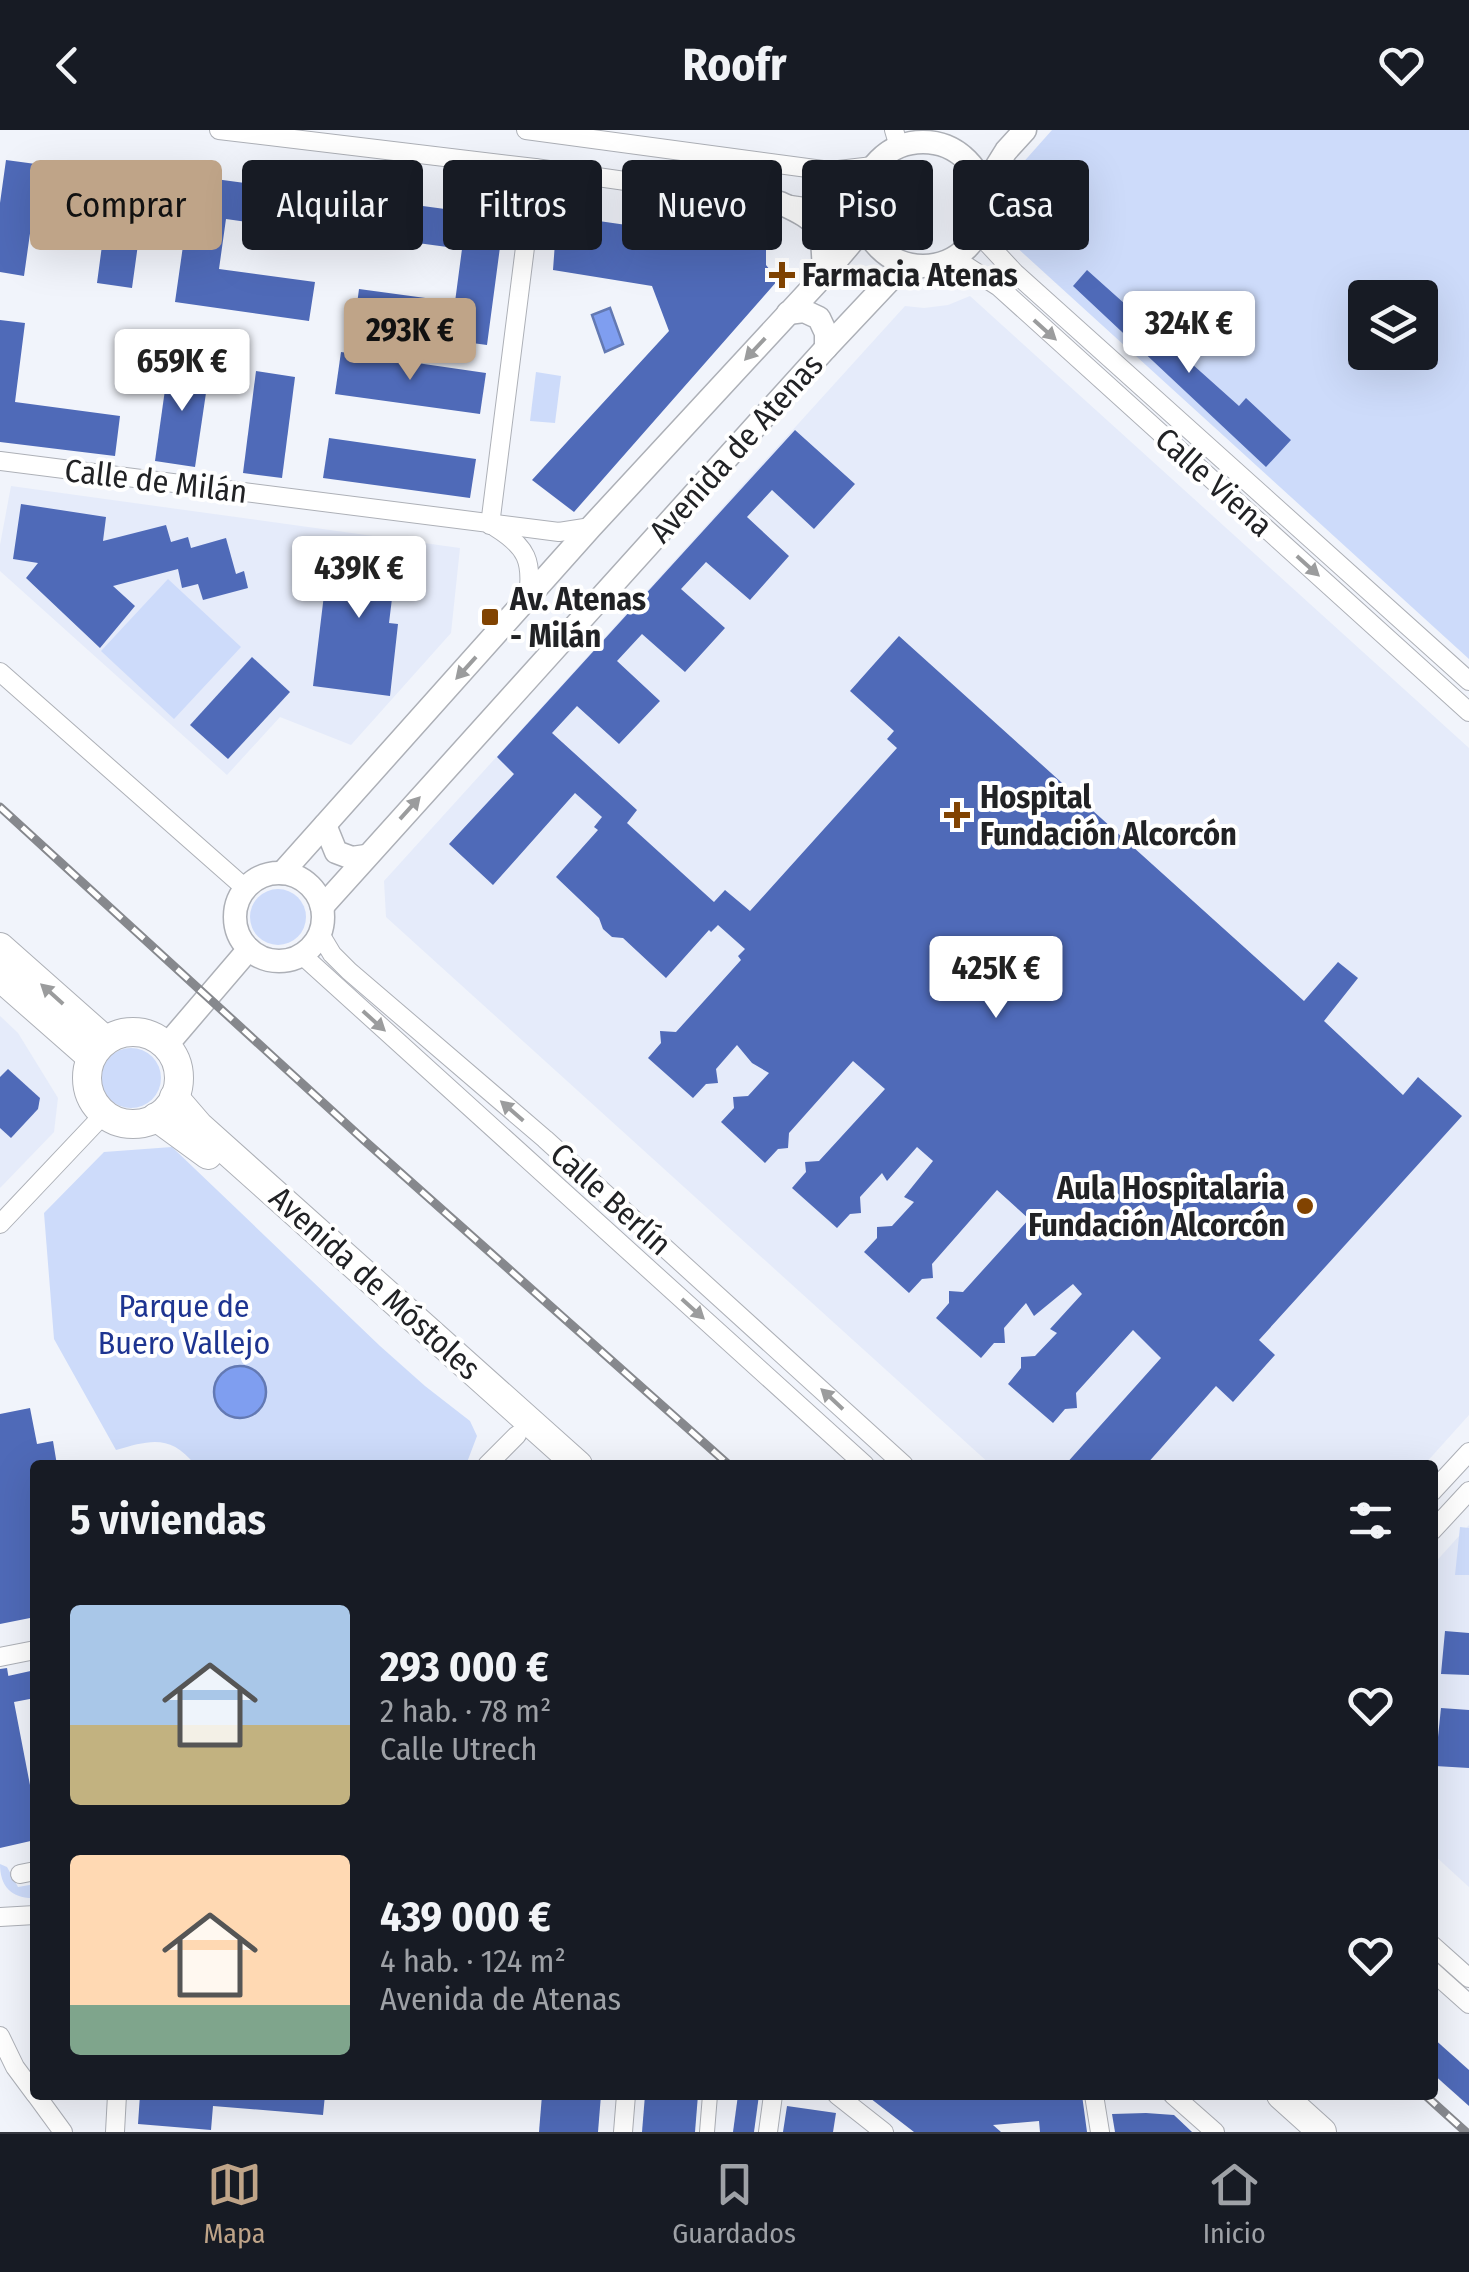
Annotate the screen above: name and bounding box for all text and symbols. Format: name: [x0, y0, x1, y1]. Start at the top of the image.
icon: back: [40, 38, 95, 93]
text: Roofr: [683, 38, 786, 92]
icon: heart: [1374, 38, 1429, 93]
chip: Comprar: [30, 160, 222, 250]
chip: Alquilar: [242, 160, 423, 250]
chip: Filtros: [443, 160, 602, 250]
chip: Nuevo: [622, 160, 782, 250]
chip: Piso: [802, 160, 933, 250]
chip: Casa: [953, 160, 1089, 250]
place label: Farmacia Atenas: [802, 256, 1018, 294]
marker: Farmacia Atenas: [771, 264, 793, 286]
map controls: [1348, 280, 1438, 370]
button: layers: [1348, 280, 1438, 370]
pin: 324K €: [1108, 291, 1270, 376]
pin: 293K €: [329, 298, 491, 383]
text: 324K €: [1145, 304, 1233, 342]
text: 293K €: [366, 311, 454, 349]
one-way arrow: [1032, 318, 1057, 340]
pin: 659K €: [101, 329, 263, 414]
one-way arrow: [744, 336, 766, 361]
text: 659K €: [137, 342, 227, 380]
street label: Avenida de Atenas: [641, 346, 831, 550]
street label: Calle Viena: [1148, 420, 1280, 544]
street label: Calle de Milán: [63, 451, 249, 511]
pin: 439K €: [278, 536, 440, 621]
text: 439K €: [314, 549, 404, 587]
one-way arrow: [1295, 555, 1320, 577]
place label: Av. Atenas - Milán: [509, 580, 646, 655]
marker: Av. Atenas - Milán: [479, 606, 501, 628]
one-way arrow: [455, 655, 477, 680]
place label: Hospital Fundación Alcorcón: [980, 778, 1237, 853]
one-way arrow: [398, 796, 420, 821]
marker: Hospital Fundación Alcorcón: [944, 802, 970, 828]
pin: 425K €: [915, 936, 1077, 1021]
text: 425K €: [951, 949, 1041, 987]
one-way arrow: [40, 983, 65, 1005]
one-way arrow: [361, 1009, 386, 1031]
one-way arrow: [500, 1101, 525, 1123]
street label: Calle Berlín: [543, 1135, 679, 1263]
place label: Aula Hospitalaria Fundación Alcorcón: [1028, 1169, 1285, 1244]
street label: Avenida de Móstoles: [262, 1178, 488, 1388]
marker: Aula Hospitalaria Fundación Alcorcón: [1294, 1195, 1316, 1217]
park label: Parque de Buero Vallejo: [98, 1287, 270, 1362]
one-way arrow: [681, 1297, 705, 1320]
one-way arrow: [820, 1388, 845, 1410]
icon: filters: [1343, 1493, 1398, 1548]
text: 5 viviendas: [70, 1495, 266, 1545]
text: 293 000 €: [380, 1642, 549, 1692]
icon: home: [150, 1645, 270, 1765]
icon: heart: [1343, 1678, 1398, 1733]
text: 2 hab. · 78 m²: [380, 1692, 551, 1730]
text: Calle Utrech: [380, 1730, 537, 1768]
text: 439 000 €: [380, 1892, 551, 1942]
icon: home: [150, 1895, 270, 2015]
icon: heart: [1343, 1928, 1398, 1983]
text: 4 hab. · 124 m²: [380, 1942, 566, 1980]
text: Avenida de Atenas: [380, 1980, 621, 2018]
tab: Mapa: [203, 2157, 265, 2250]
tab: Guardados: [672, 2157, 796, 2250]
tab: Inicio: [1203, 2157, 1266, 2250]

